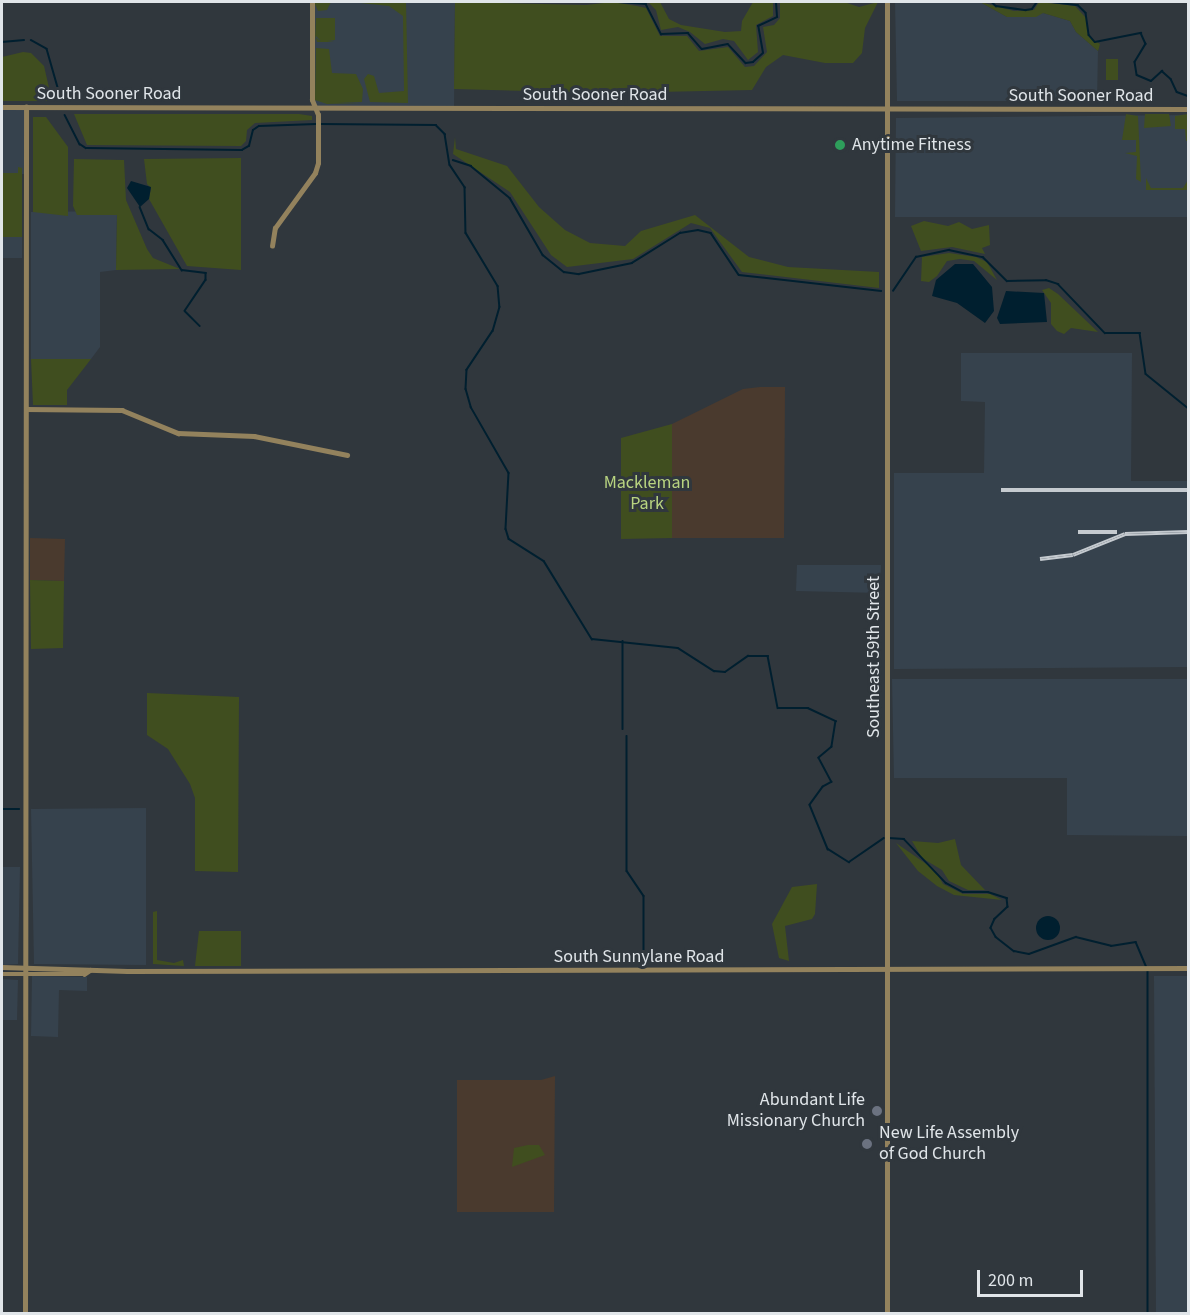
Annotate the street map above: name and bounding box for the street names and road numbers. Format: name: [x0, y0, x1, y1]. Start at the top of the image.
street label: South Sooner Road: [36, 83, 182, 105]
street label: South Sooner Road: [522, 84, 668, 106]
street label: South Sooner Road: [1008, 85, 1154, 107]
street label: Southeast 59th Street: [863, 576, 885, 738]
street label: South Sunnylane Road: [554, 946, 724, 968]

